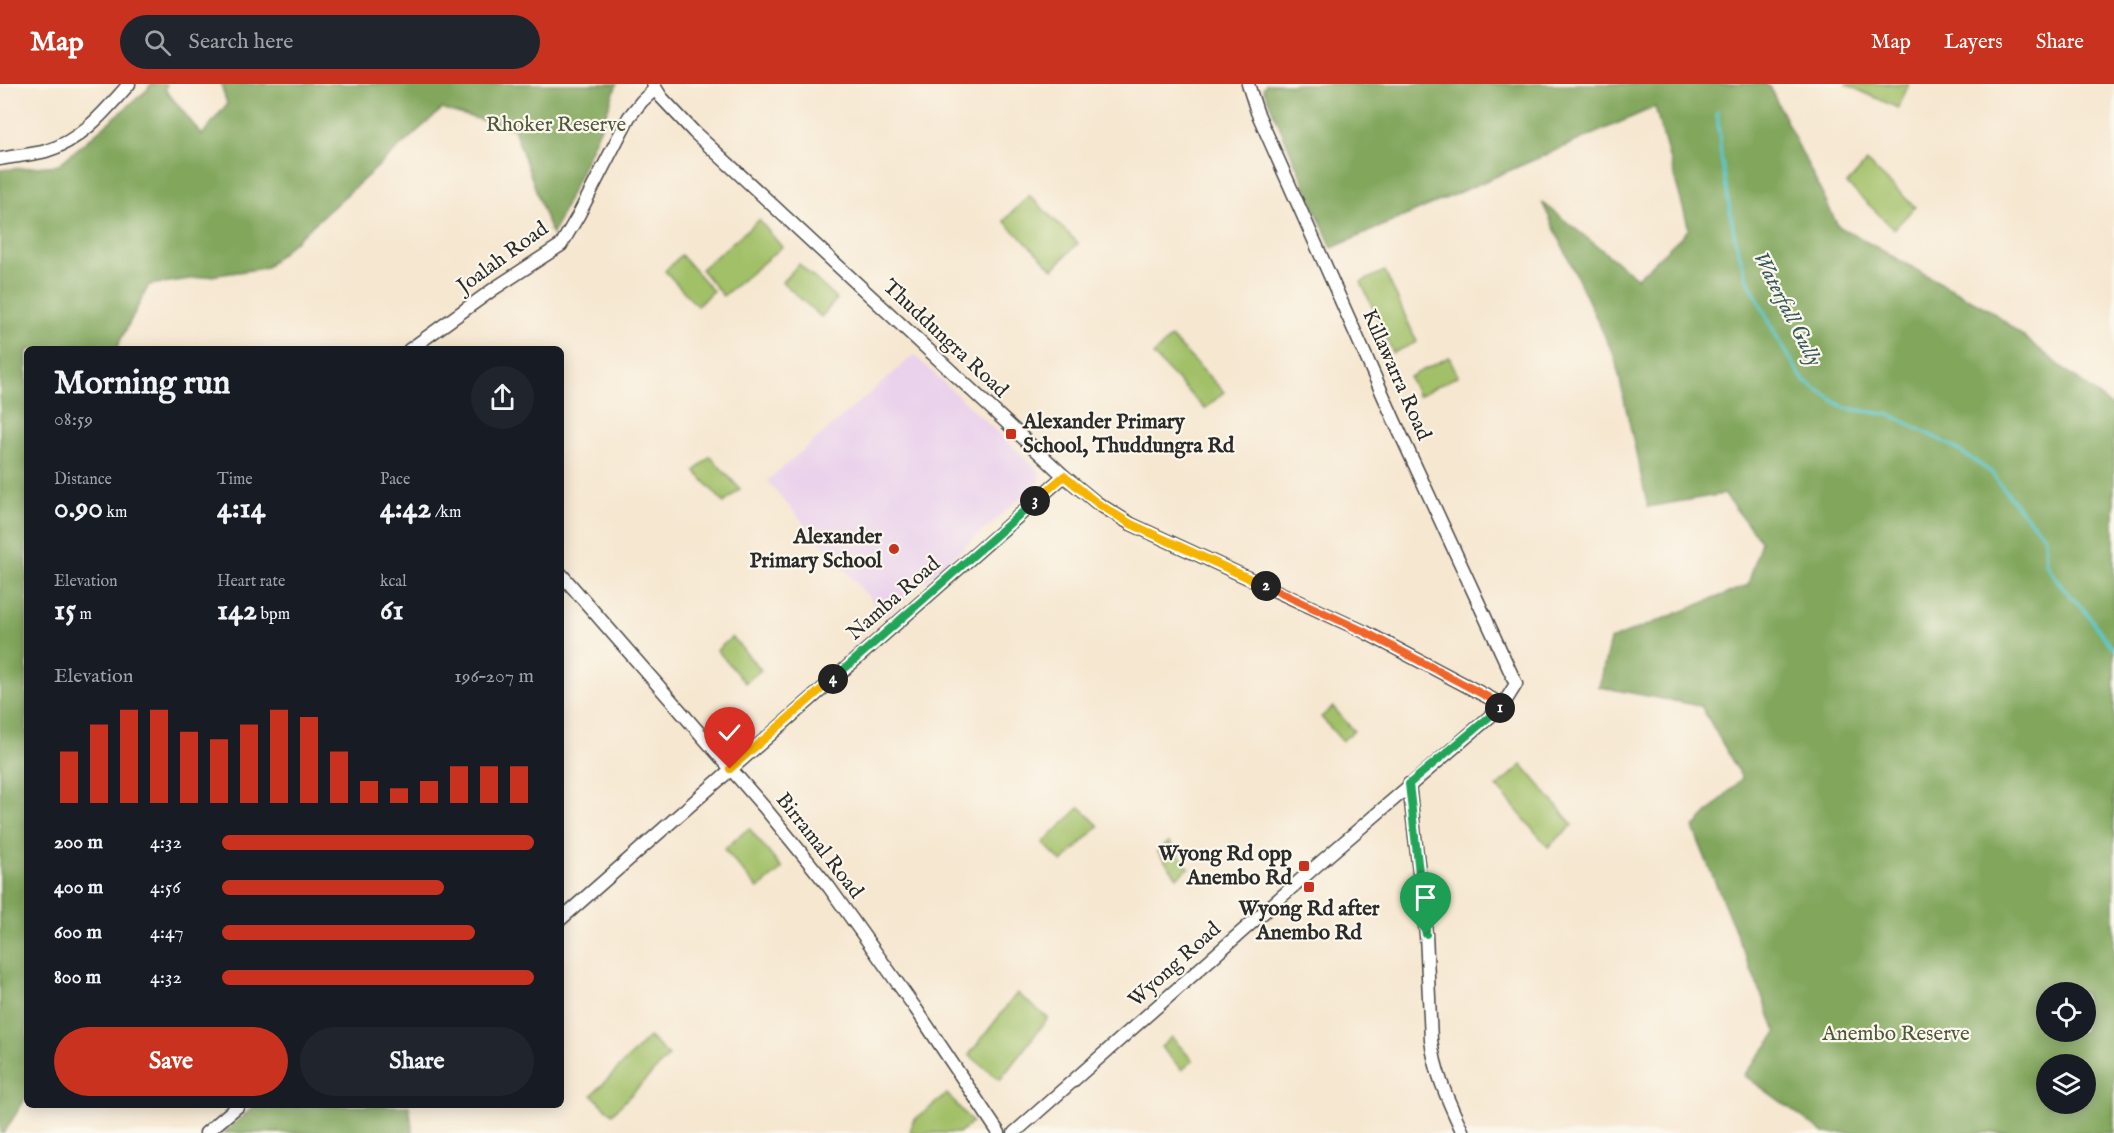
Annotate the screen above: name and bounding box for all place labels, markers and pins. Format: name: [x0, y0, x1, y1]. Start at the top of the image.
place label: Alexander Primary School, Thuddungra Rd: [1022, 409, 1235, 460]
marker: Alexander Primary School, Thuddungra Rd: [1004, 427, 1018, 441]
pin: 3: [1020, 486, 1050, 516]
place label: Alexander Primary School: [749, 524, 883, 575]
marker: Alexander Primary School: [887, 542, 901, 556]
pin: 2: [1251, 571, 1281, 601]
pin: 4: [818, 664, 848, 694]
pin: 1: [1485, 693, 1515, 723]
pin: [704, 707, 755, 769]
place label: Wyong Rd opp Anembo Rd: [1157, 841, 1293, 892]
marker: Wyong Rd opp Anembo Rd: [1297, 859, 1311, 873]
pin: [1400, 872, 1451, 934]
marker: Wyong Rd after Anembo Rd: [1302, 880, 1316, 894]
place label: Wyong Rd after Anembo Rd: [1237, 896, 1380, 947]

